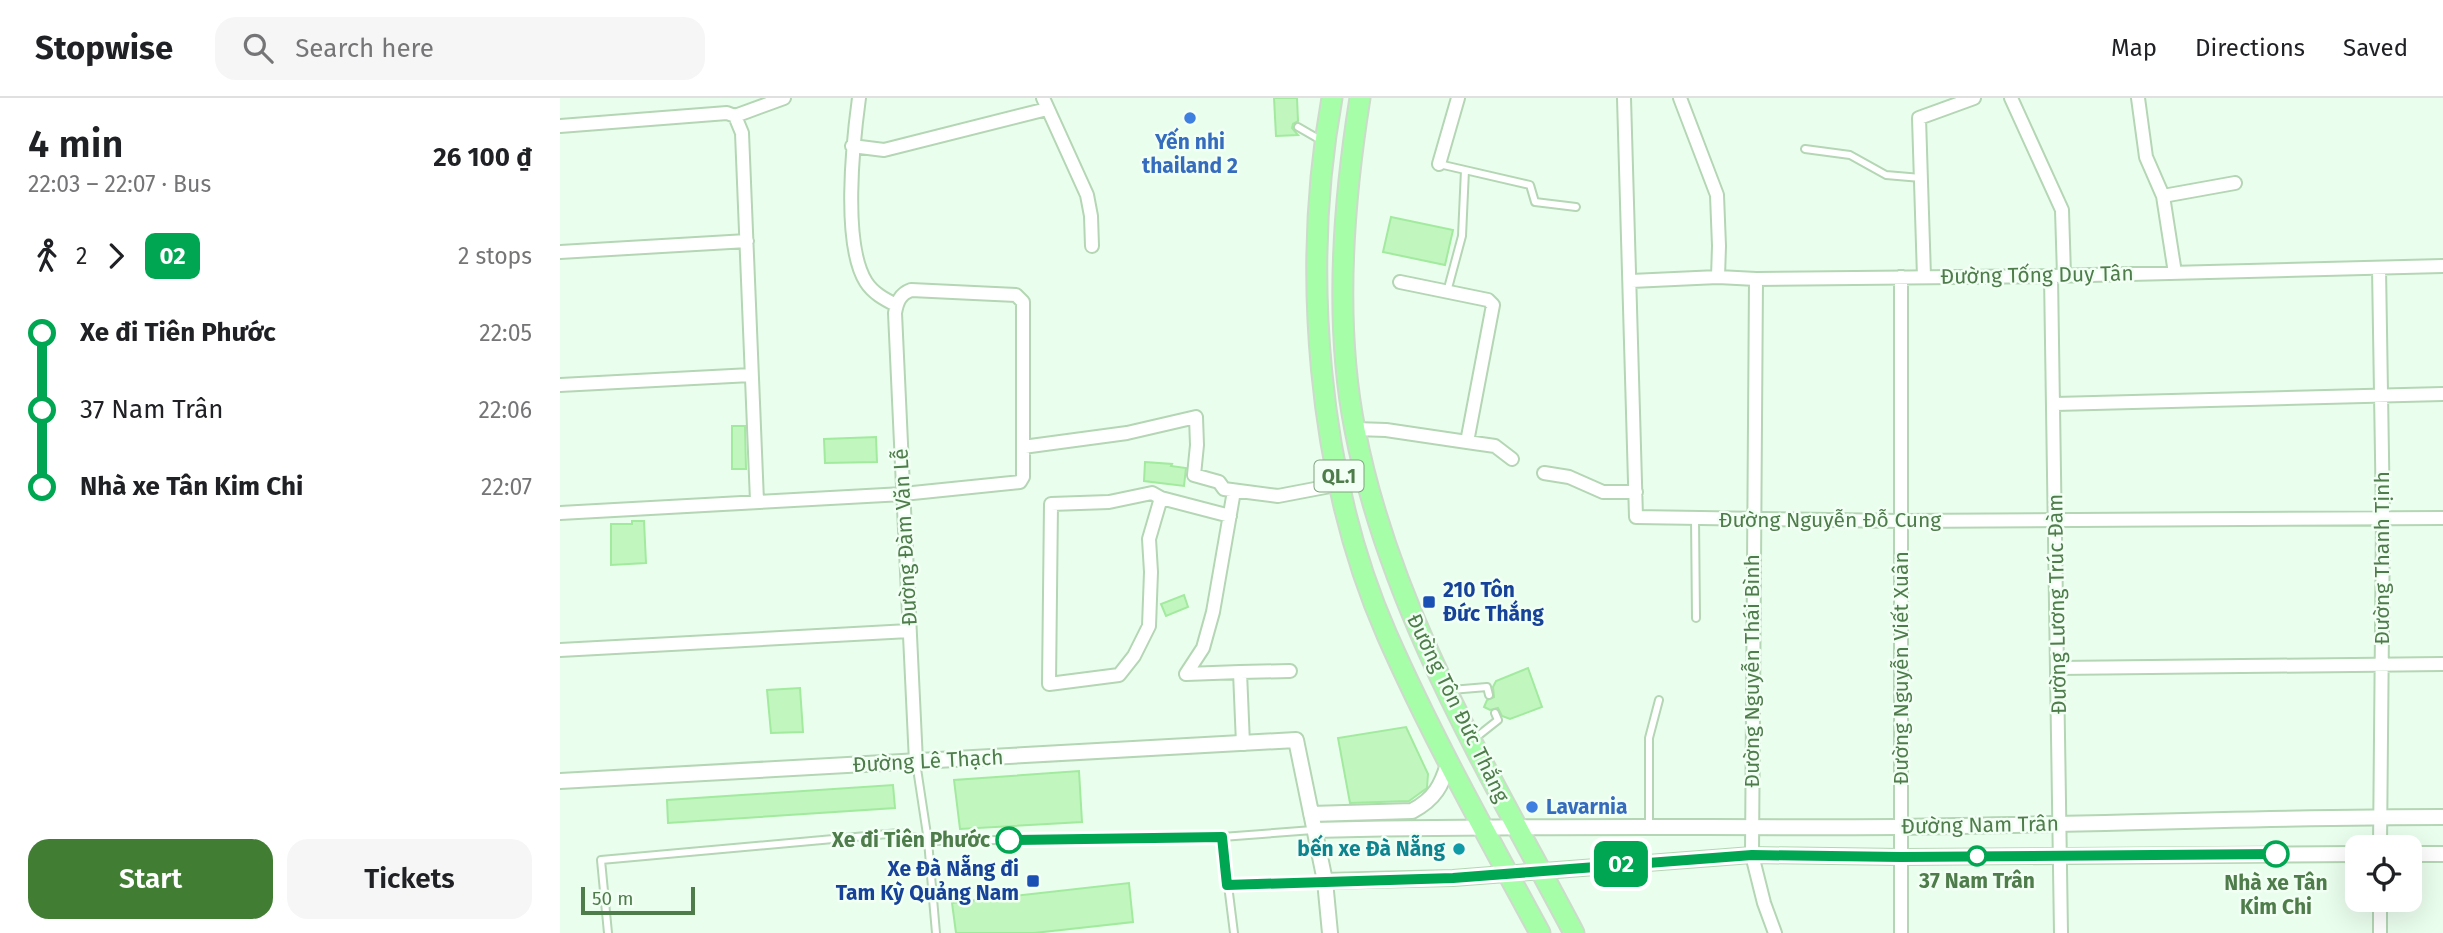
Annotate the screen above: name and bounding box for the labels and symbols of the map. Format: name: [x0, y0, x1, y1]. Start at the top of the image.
marker: Yến nhi thailand 2: [1182, 110, 1198, 126]
place label: Yến nhi thailand 2: [1142, 127, 1238, 179]
street label: Đường Tống Duy Tân: [1940, 260, 2134, 290]
street label: Đường Đàm Văn Lễ: [887, 448, 923, 626]
road number: QL.1: [1314, 460, 1364, 492]
street label: Đường Thanh Tịnh: [2369, 471, 2395, 645]
street label: Đường Lương Trúc Đàm: [2042, 494, 2072, 714]
street label: Đường Nguyễn Đỗ Cung: [1719, 507, 1941, 533]
street label: Đường Nguyễn Viết Xuân: [1888, 551, 1914, 785]
street label: Đường Nguyễn Thái Bình: [1739, 554, 1765, 788]
place label: 210 Tôn Đức Thắng: [1443, 577, 1544, 627]
marker: 210 Tôn Đức Thắng: [1421, 594, 1437, 610]
street label: Đường Tôn Đức Thắng: [1401, 610, 1515, 807]
street label: Đường Lê Thạch: [852, 744, 1004, 778]
place label: Lavarnia: [1546, 794, 1628, 820]
marker: Lavarnia: [1524, 799, 1540, 815]
street label: Đường Nam Trân: [1901, 811, 2059, 839]
place label: Xe đi Tiên Phước: [831, 827, 990, 853]
marker: Xe đi Tiên Phước: [996, 827, 1022, 853]
place label: bến xe Đà Nẵng: [1297, 834, 1445, 862]
marker: bến xe Đà Nẵng: [1451, 841, 1467, 857]
line badge: 02: [1590, 841, 1652, 887]
marker: Nhà xe Tân Kim Chi: [2263, 841, 2289, 867]
marker: 37 Nam Trân: [1967, 846, 1987, 866]
place label: Xe Đà Nẵng đi Tam Kỳ Quảng Nam: [836, 854, 1019, 906]
place label: 37 Nam Trân: [1918, 868, 2035, 894]
place label: Nhà xe Tân Kim Chi: [2224, 870, 2328, 920]
marker: Xe Đà Nẵng đi Tam Kỳ Quảng Nam: [1025, 873, 1041, 889]
scale bar: [581, 884, 695, 916]

